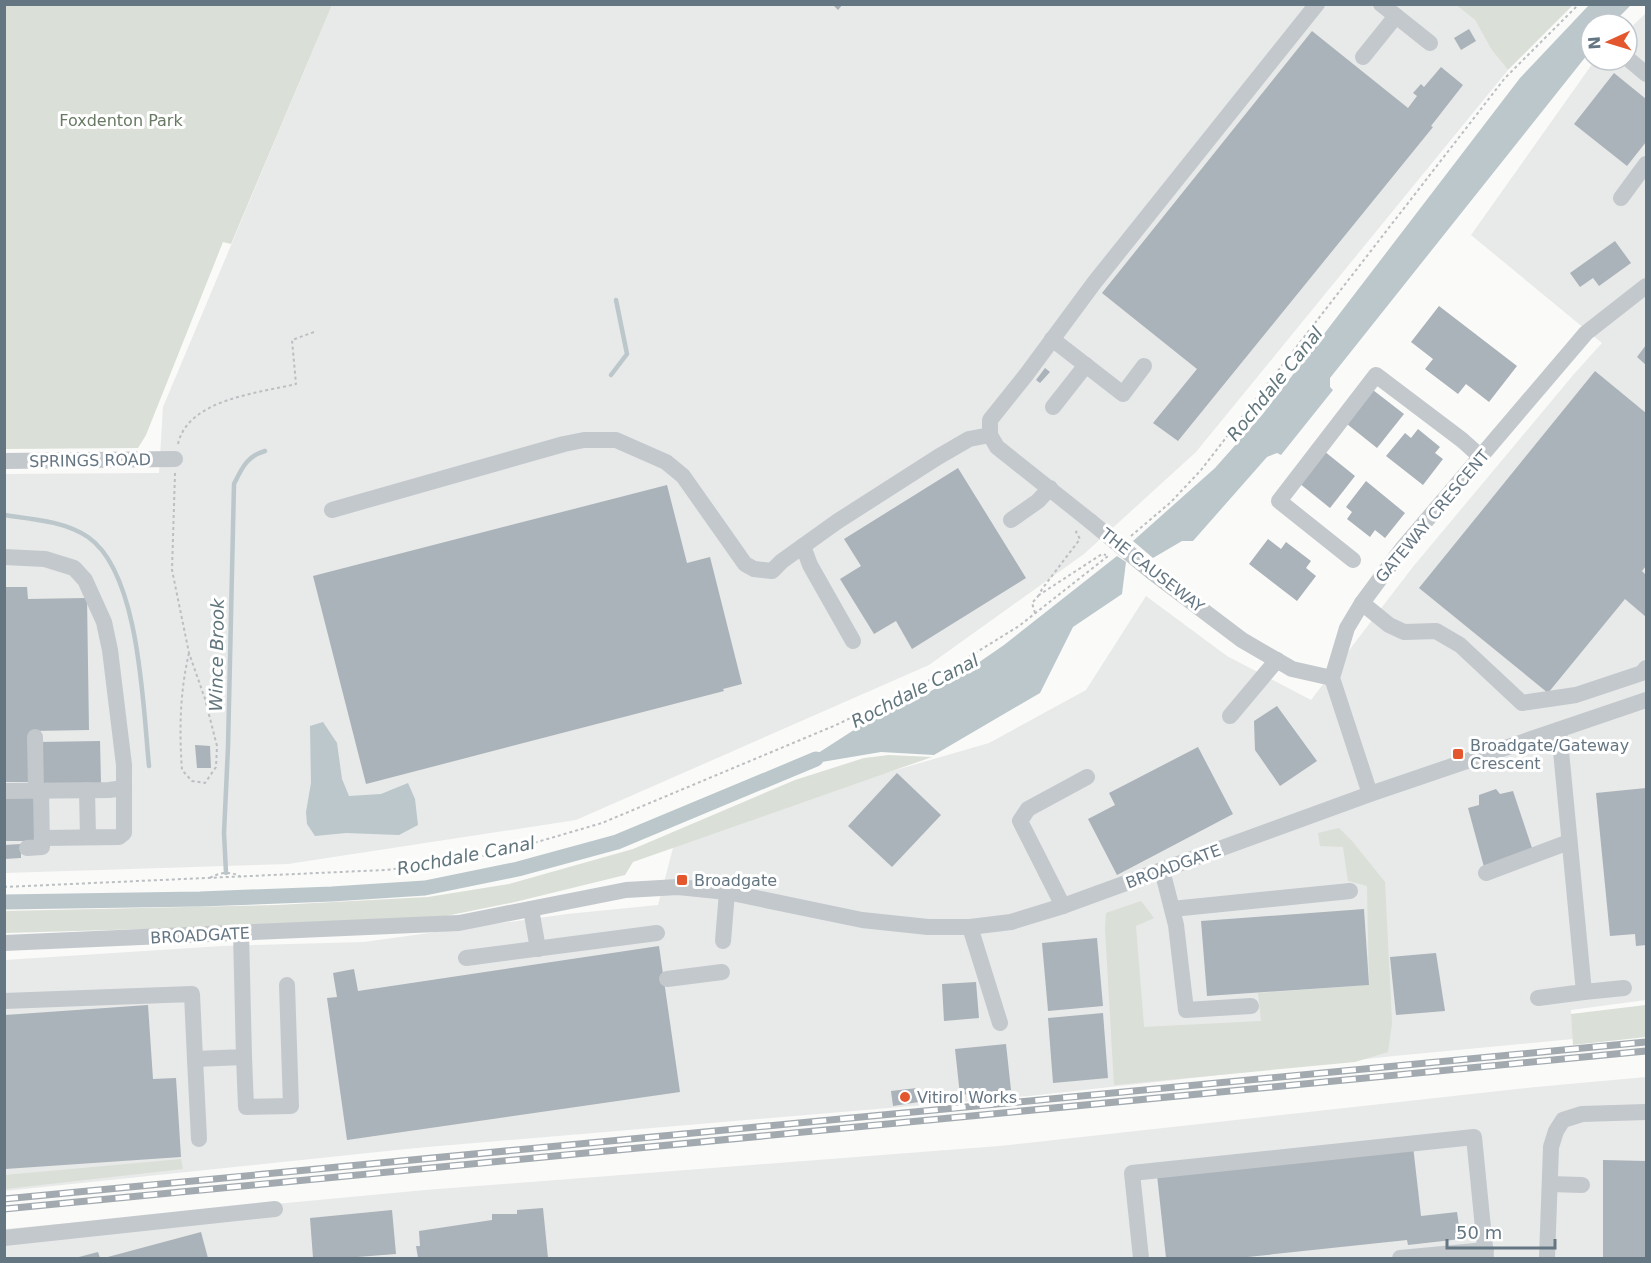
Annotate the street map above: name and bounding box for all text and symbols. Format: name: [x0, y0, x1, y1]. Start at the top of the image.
north arrow: [1579, 12, 1639, 72]
text: N: [1585, 36, 1604, 50]
park label: Foxdenton Park: [59, 111, 183, 130]
water label: Rochdale Canal: [1222, 323, 1327, 445]
street label: GATEWAY CRESCENT: [1371, 446, 1493, 586]
street label: SPRINGS ROAD: [29, 450, 151, 471]
street label: THE CAUSEWAY: [1097, 524, 1208, 617]
water label: Wince Brook: [205, 597, 228, 712]
water label: Rochdale Canal: [848, 649, 982, 732]
place label: Broadgate/Gateway Crescent: [1470, 736, 1629, 773]
marker: Broadgate/Gateway Crescent: [1451, 747, 1465, 761]
water label: Rochdale Canal: [395, 832, 537, 879]
street label: BROADGATE: [1123, 841, 1223, 892]
place label: Broadgate: [694, 871, 777, 890]
marker: Broadgate: [675, 873, 689, 887]
street label: BROADGATE: [150, 923, 250, 948]
place label: Vitirol Works: [917, 1088, 1017, 1107]
marker: Vitirol Works: [898, 1090, 912, 1104]
scale bar: [1447, 1212, 1555, 1250]
text: 50 m: [1456, 1222, 1502, 1243]

